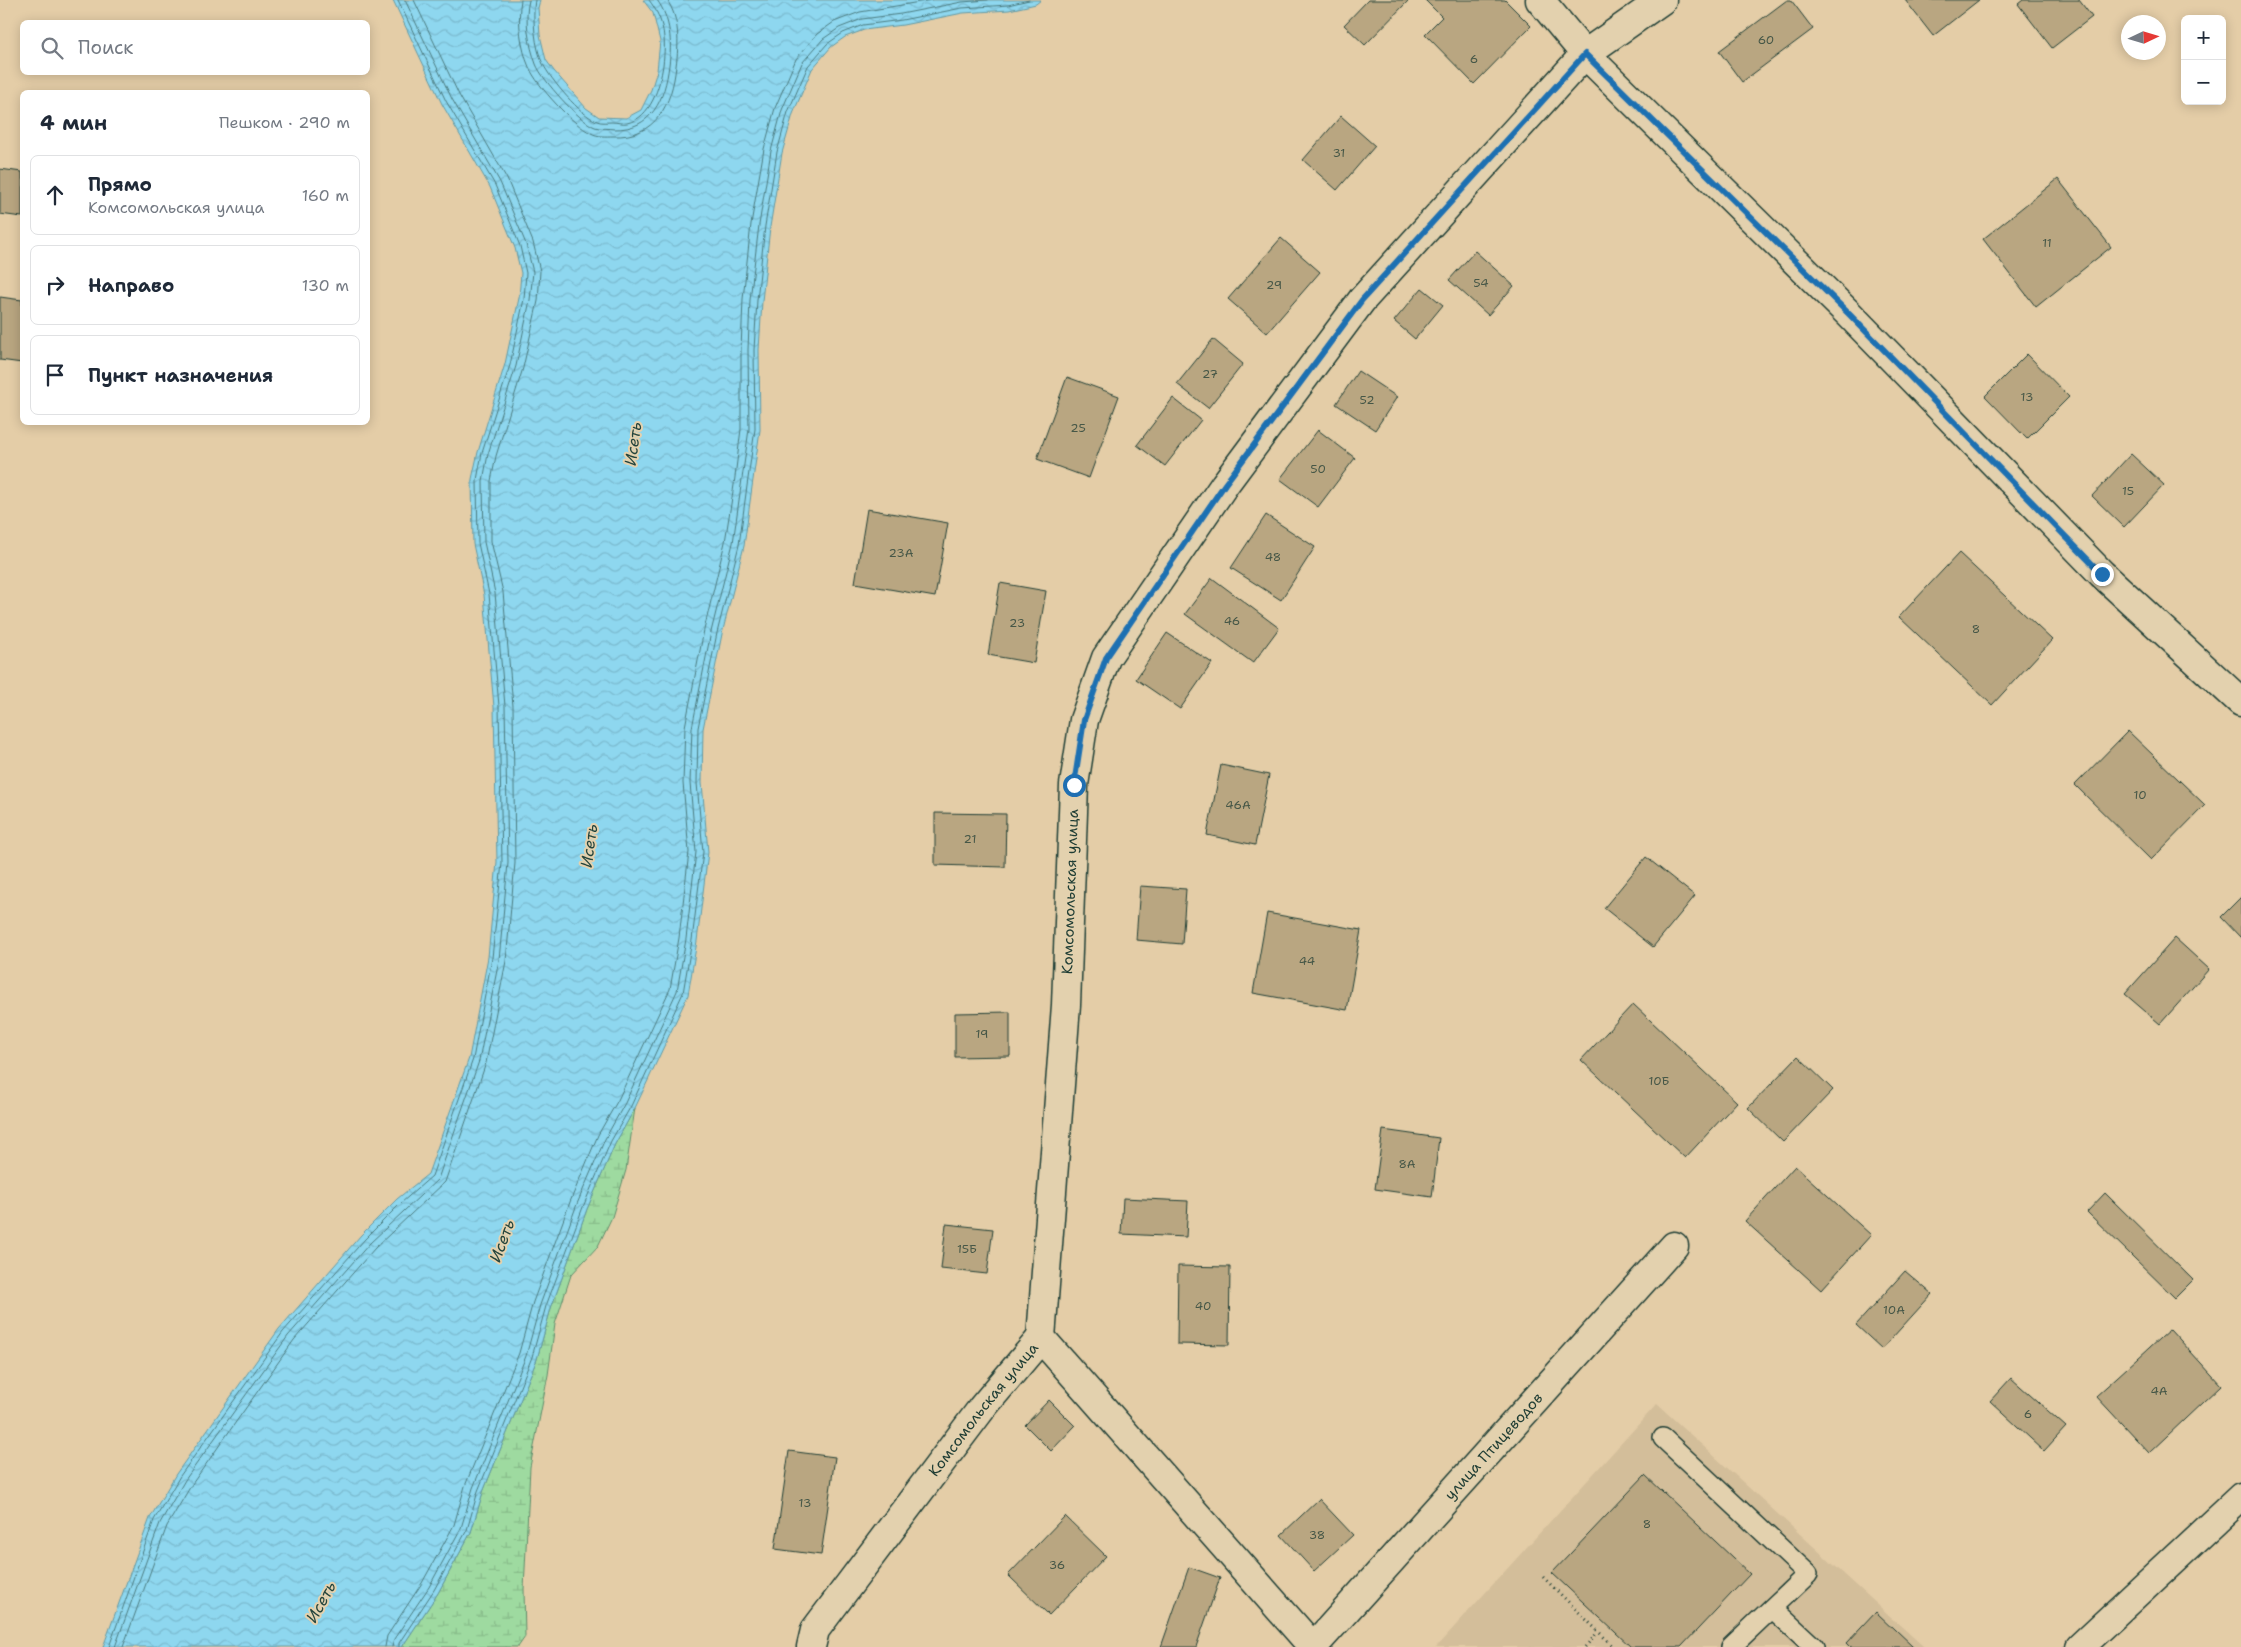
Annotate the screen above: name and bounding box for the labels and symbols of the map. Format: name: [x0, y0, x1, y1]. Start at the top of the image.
north arrow: [2121, 15, 2166, 60]
house number: 60: [1758, 32, 1774, 48]
house number: 6: [1470, 51, 1478, 67]
house number: 31: [1333, 145, 1345, 161]
house number: 11: [2042, 235, 2052, 251]
house number: 54: [1473, 275, 1489, 291]
house number: 29: [1266, 277, 1282, 293]
house number: 27: [1202, 366, 1218, 382]
house number: 13: [2021, 389, 2033, 405]
house number: 52: [1359, 392, 1375, 408]
house number: 25: [1070, 420, 1086, 436]
water label: Исеть: [620, 421, 646, 467]
house number: 50: [1310, 461, 1326, 477]
house number: 15: [2122, 483, 2134, 499]
house number: 23А: [889, 545, 914, 561]
house number: 48: [1265, 549, 1281, 565]
route end: [2091, 563, 2114, 586]
house number: 46: [1224, 613, 1240, 629]
house number: 23: [1009, 615, 1025, 631]
house number: 8: [1972, 621, 1980, 637]
route start: [1063, 774, 1086, 797]
house number: 10: [2133, 787, 2147, 803]
house number: 46А: [1225, 797, 1251, 813]
street label: Комсомольская улица: [1057, 808, 1083, 975]
water label: Исеть: [576, 823, 602, 869]
house number: 21: [964, 831, 976, 847]
house number: 44: [1299, 953, 1315, 969]
house number: 19: [976, 1026, 988, 1042]
house number: 10Б: [1648, 1073, 1670, 1089]
house number: 8А: [1398, 1156, 1416, 1172]
water label: Исеть: [485, 1217, 519, 1265]
house number: 15Б: [957, 1241, 977, 1257]
house number: 40: [1195, 1298, 1211, 1314]
house number: 10А: [1883, 1302, 1905, 1318]
street label: Комсомольская улица: [924, 1338, 1043, 1480]
house number: 4А: [2150, 1383, 2168, 1399]
street label: улица Птицеводов: [1440, 1388, 1547, 1504]
house number: 6: [2024, 1406, 2032, 1422]
house number: 13: [799, 1495, 811, 1511]
house number: 8: [1643, 1516, 1651, 1532]
house number: 38: [1309, 1527, 1325, 1543]
house number: 36: [1049, 1557, 1065, 1573]
water label: Исеть: [301, 1578, 341, 1626]

